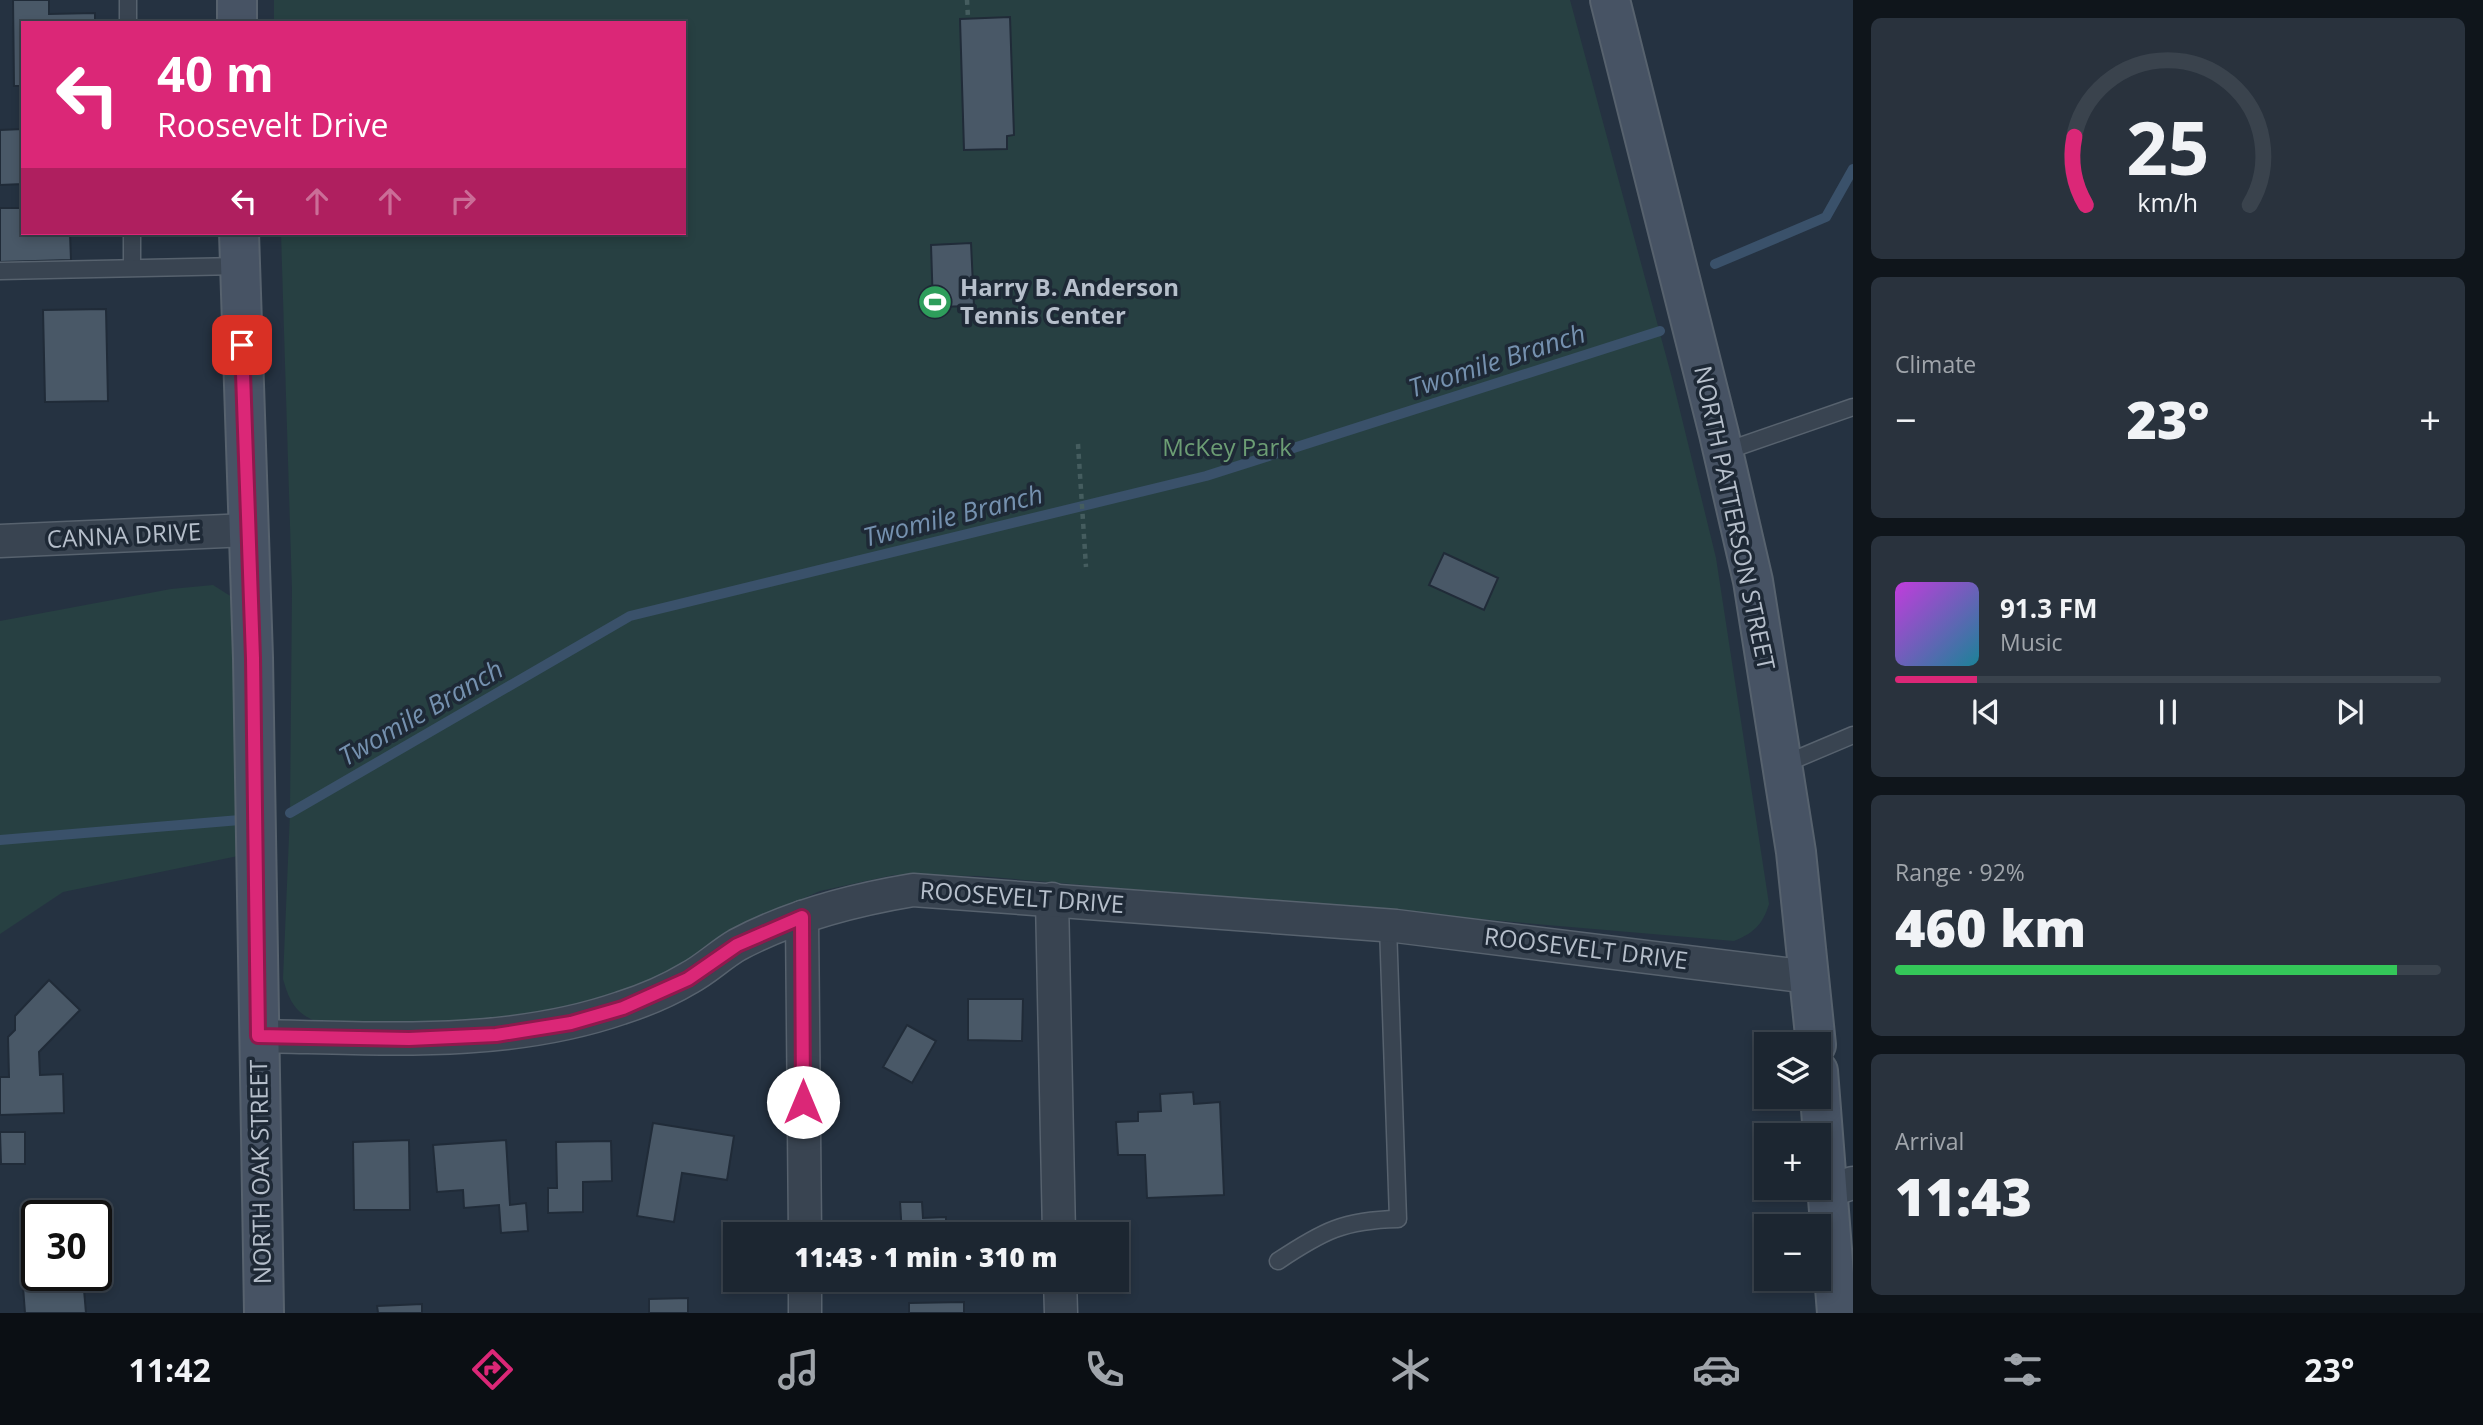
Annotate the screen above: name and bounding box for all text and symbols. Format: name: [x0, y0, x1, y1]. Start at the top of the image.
text: 40 m: [157, 40, 274, 106]
icon: left: [42, 49, 133, 140]
text: 25: [2126, 97, 2210, 196]
text: Roosevelt Drive: [157, 103, 389, 146]
icon: left: [225, 182, 263, 220]
icon: ahead: [298, 182, 336, 220]
icon: ahead: [371, 182, 409, 220]
icon: right: [444, 182, 482, 220]
text: km/h: [2138, 184, 2198, 218]
place label: Harry B. Anderson Tennis Center: [960, 270, 1179, 331]
sports icon: Harry B. Anderson Tennis Center: [916, 283, 954, 321]
water label: Twomile Branch: [1404, 314, 1590, 406]
pin: [212, 315, 272, 375]
icon: arrive: [223, 326, 261, 364]
text: Climate: [1895, 348, 1976, 380]
street label: NORTH PATTERSON STREET: [1687, 363, 1784, 673]
text: 23°: [2127, 383, 2209, 454]
text: −: [1895, 393, 1917, 445]
text: +: [2419, 393, 2441, 445]
park label: McKey Park: [1162, 430, 1292, 463]
water label: Twomile Branch: [859, 475, 1046, 555]
street label: CANNA DRIVE: [46, 514, 202, 555]
text: 91.3 FM: [2000, 590, 2098, 626]
text: Music: [2000, 626, 2063, 658]
water label: Twomile Branch: [332, 651, 509, 774]
icon: previous: [1967, 693, 2005, 731]
icon: pause: [2149, 693, 2187, 731]
icon: next: [2331, 693, 2369, 731]
text: Range · 92%: [1895, 856, 2025, 888]
street label: ROOSEVELT DRIVE: [919, 873, 1125, 920]
text: 460 km: [1895, 891, 2086, 962]
street label: ROOSEVELT DRIVE: [1483, 919, 1690, 976]
map controls: [1754, 1032, 1831, 1291]
button: layers: [1754, 1032, 1831, 1109]
street label: NORTH OAK STREET: [241, 1059, 278, 1285]
position arrow: [766, 1065, 840, 1139]
button: +: [1754, 1123, 1831, 1200]
text: Arrival: [1895, 1125, 1964, 1157]
text: 11:43: [1895, 1160, 2032, 1231]
speed limit sign: 30: [21, 1200, 112, 1291]
button: −: [1754, 1214, 1831, 1291]
text: 11:43 · 1 min · 310 m: [795, 1239, 1057, 1275]
icon: directions: [468, 1345, 517, 1394]
icon: music: [774, 1345, 823, 1394]
icon: phone: [1080, 1345, 1129, 1394]
icon: climate: [1386, 1345, 1435, 1394]
icon: car: [1692, 1345, 1741, 1394]
icon: filters: [1998, 1345, 2047, 1394]
text: 11:42: [129, 1348, 211, 1391]
text: 23°: [2304, 1348, 2354, 1391]

